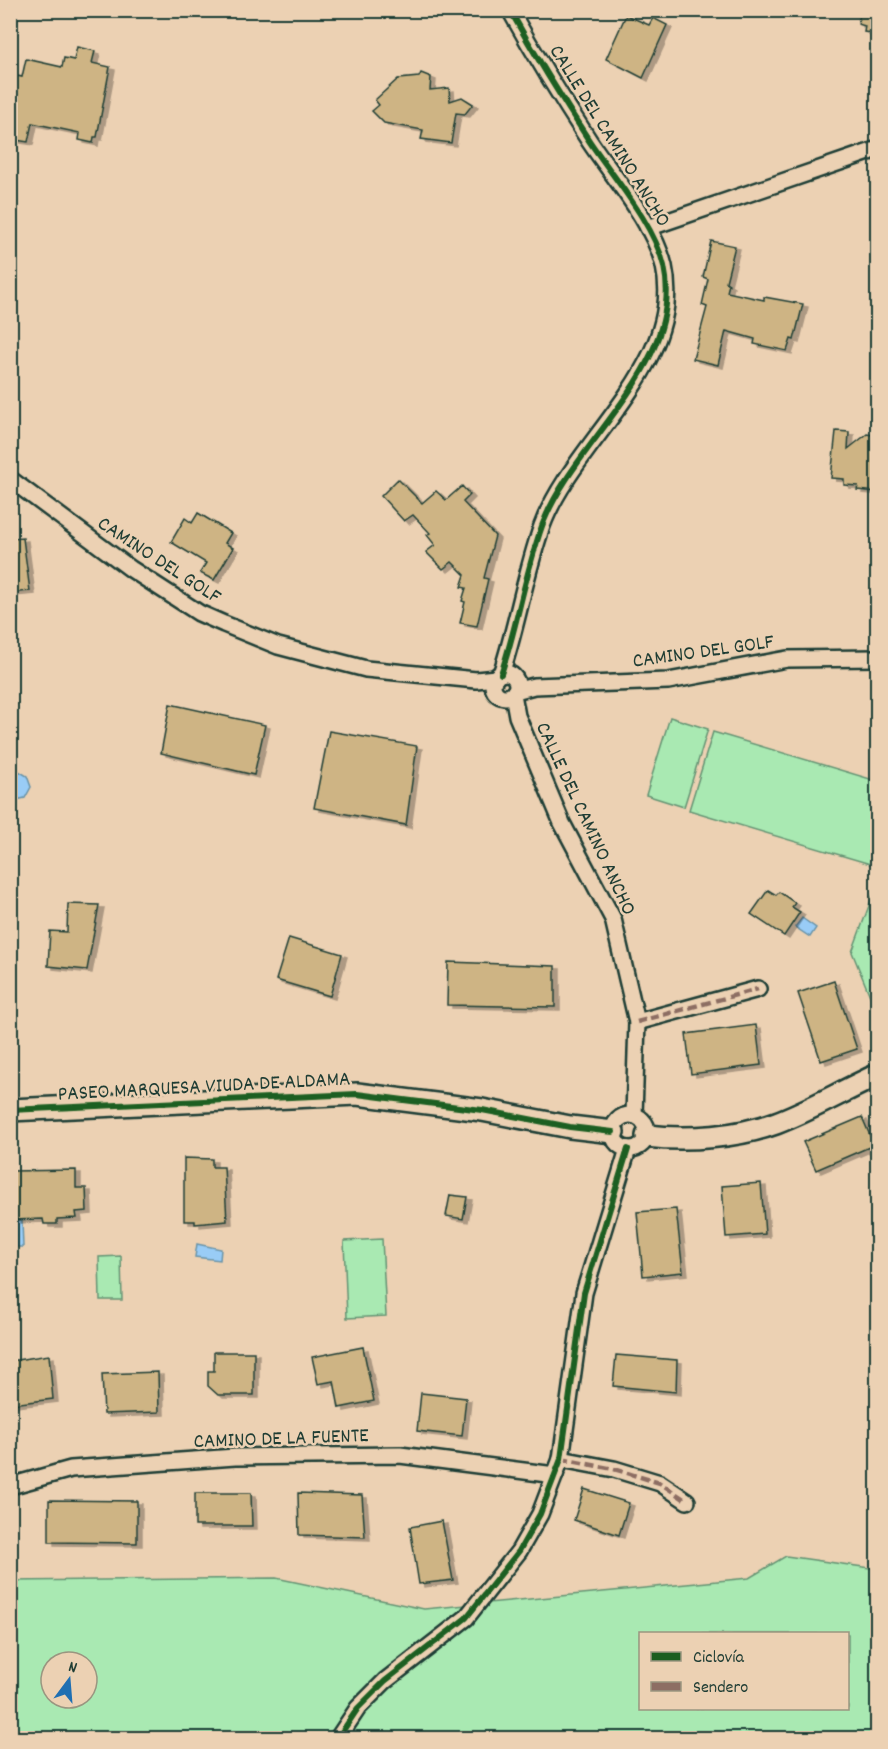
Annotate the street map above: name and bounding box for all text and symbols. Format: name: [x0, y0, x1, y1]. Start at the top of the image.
street label: CALLE DEL CAMINO ANCHO: [540, 40, 677, 234]
street label: CAMINO DEL GOLF: [91, 510, 227, 613]
street label: CAMINO DEL GOLF: [631, 628, 777, 678]
street label: CALLE DEL CAMINO ANCHO: [526, 718, 642, 921]
street label: PASEO MARQUESA VIUDA DE ALDAMA: [57, 1065, 351, 1111]
street label: CAMINO DE LA FUENTE: [193, 1422, 370, 1458]
legend: [639, 1632, 849, 1710]
text: Ciclovía: [693, 1646, 745, 1671]
north arrow: [39, 1650, 99, 1710]
text: N: [65, 1656, 80, 1680]
text: Sendero: [693, 1676, 748, 1701]

